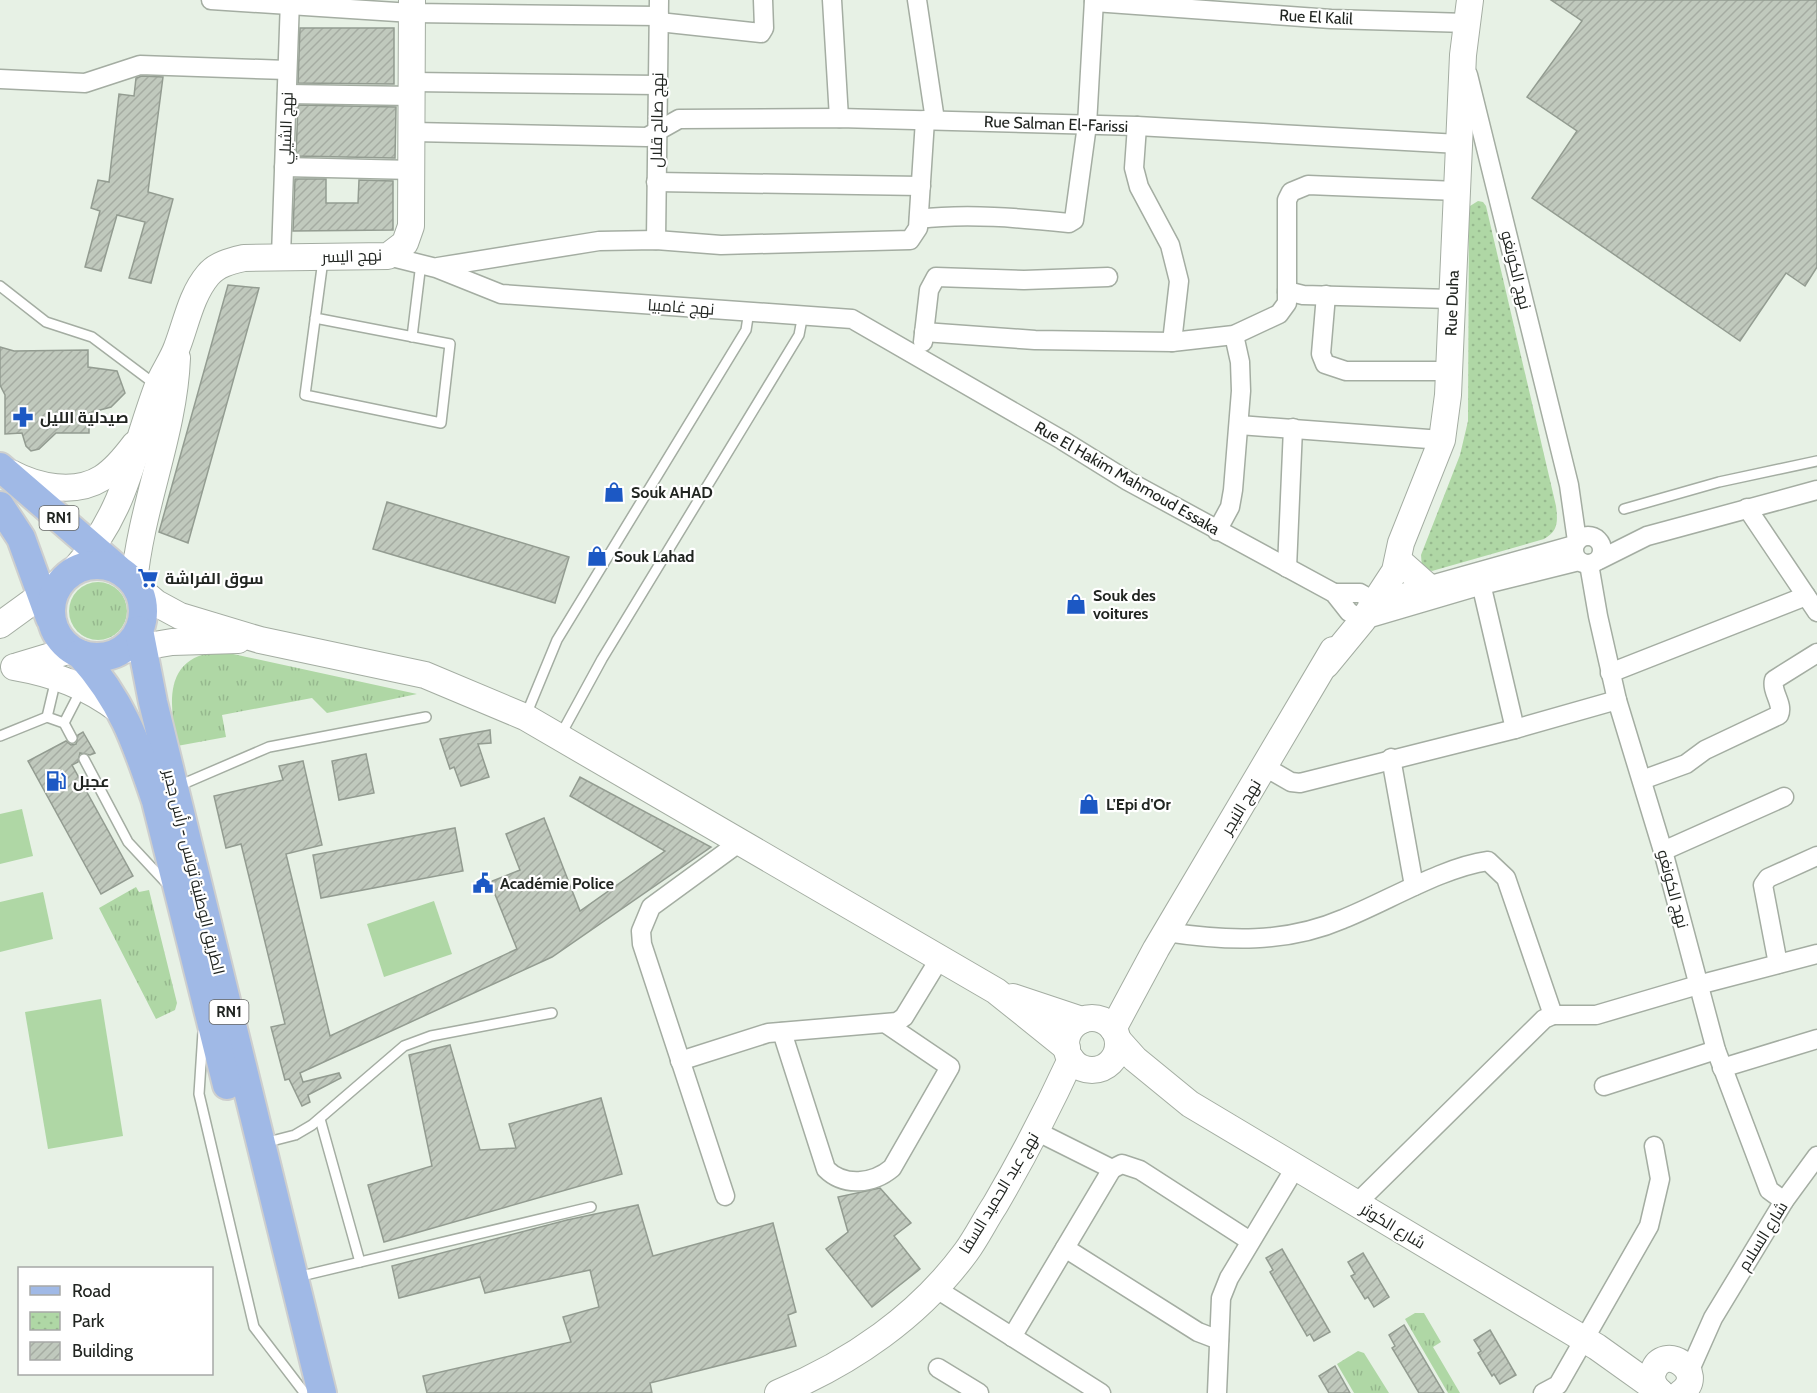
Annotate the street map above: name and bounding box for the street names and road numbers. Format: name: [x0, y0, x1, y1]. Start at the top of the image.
street label: Rue El Kalil: [1279, 6, 1353, 28]
street label: نهج صالح قلال: [647, 72, 669, 168]
street label: نهج الشيلي: [275, 91, 301, 165]
street label: Rue Salman El-Farissi: [984, 112, 1128, 136]
street label: نهج الكونغو: [1495, 229, 1535, 312]
street label: نهج اليسر: [321, 245, 382, 269]
street label: Rue Duha: [1441, 269, 1463, 336]
street label: نهج غامبيا: [647, 295, 715, 321]
street label: Rue El Hakim Mahmoud Essaka: [1031, 417, 1223, 539]
road number: RN1: [40, 506, 78, 530]
street label: الطريق الوطنية تونس - رأس جدير: [158, 766, 229, 977]
street label: نهج النيجر: [1217, 776, 1267, 840]
street label: نهج الكونغو: [1651, 848, 1693, 931]
road number: RN1: [210, 1000, 248, 1024]
street label: نهج عبد الحميد السقا: [955, 1129, 1044, 1258]
street label: شارع السلام: [1734, 1198, 1793, 1275]
street label: شارع الكوثر: [1355, 1199, 1429, 1254]

